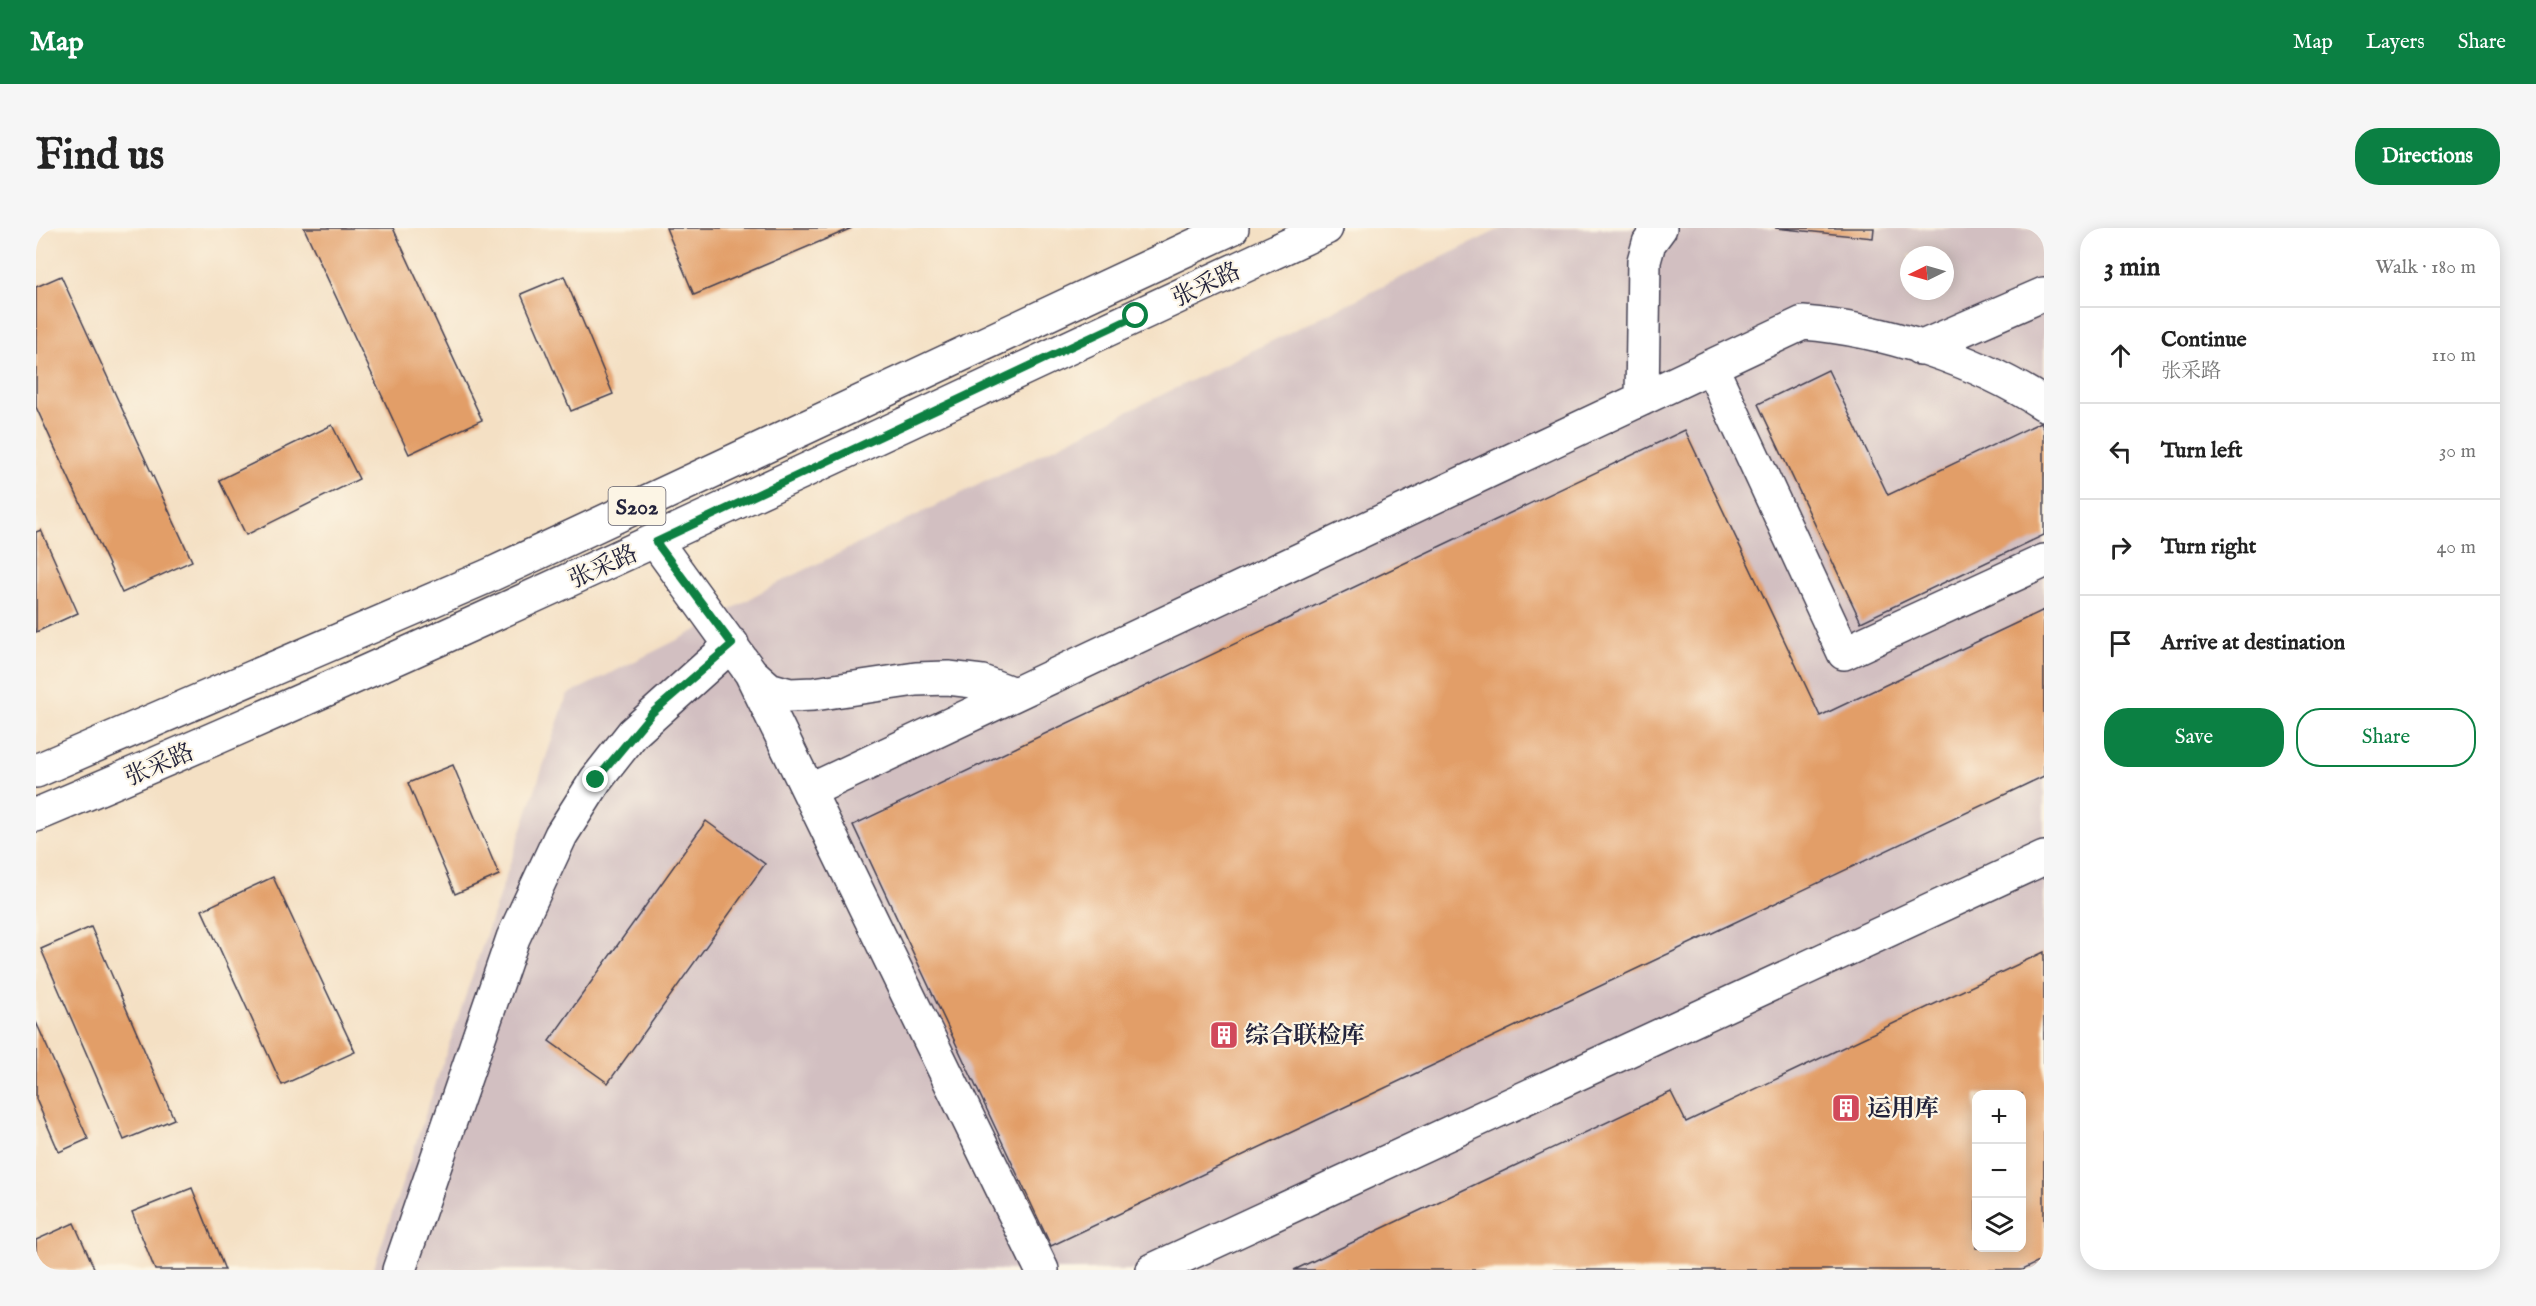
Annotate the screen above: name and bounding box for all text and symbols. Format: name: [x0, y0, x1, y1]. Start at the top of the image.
text: Map: [30, 25, 84, 60]
text: Map: [2293, 29, 2333, 56]
text: Layers: [2366, 29, 2425, 56]
text: Share: [2458, 29, 2506, 56]
button: Directions: [2355, 128, 2500, 185]
text: Find us: [36, 130, 164, 183]
north arrow: [1900, 246, 1954, 300]
text: 3 min: [2104, 251, 2160, 284]
text: Walk · 180 m: [2375, 255, 2476, 280]
street label: 张采路: [1167, 256, 1246, 315]
route start: [1122, 302, 1148, 328]
text: Continue: [2161, 326, 2247, 354]
icon: ahead: [2104, 339, 2137, 372]
text: 110 m: [2432, 343, 2476, 368]
text: 张采路: [2161, 359, 2221, 384]
icon: left: [2104, 435, 2137, 468]
text: Turn left: [2161, 437, 2243, 465]
text: 30 m: [2439, 439, 2476, 464]
road number: S202: [608, 487, 666, 525]
icon: right: [2104, 531, 2137, 564]
text: Turn right: [2161, 533, 2256, 561]
text: 40 m: [2437, 535, 2476, 560]
street label: 张采路: [564, 539, 643, 596]
icon: arrive: [2104, 627, 2137, 660]
text: Arrive at destination: [2161, 629, 2345, 657]
button: Save: [2104, 708, 2284, 767]
button: Share: [2296, 708, 2476, 767]
street label: 张采路: [120, 737, 199, 794]
route end: [582, 766, 608, 792]
building icon: 综合联检库: [1208, 1019, 1240, 1051]
place label: 综合联检库: [1245, 1021, 1365, 1052]
map controls: [1972, 1090, 2026, 1252]
button: +: [1972, 1090, 2026, 1144]
building icon: 运用库: [1830, 1092, 1862, 1124]
place label: 运用库: [1867, 1094, 1939, 1125]
button: −: [1972, 1144, 2026, 1198]
button: layers: [1972, 1198, 2026, 1252]

